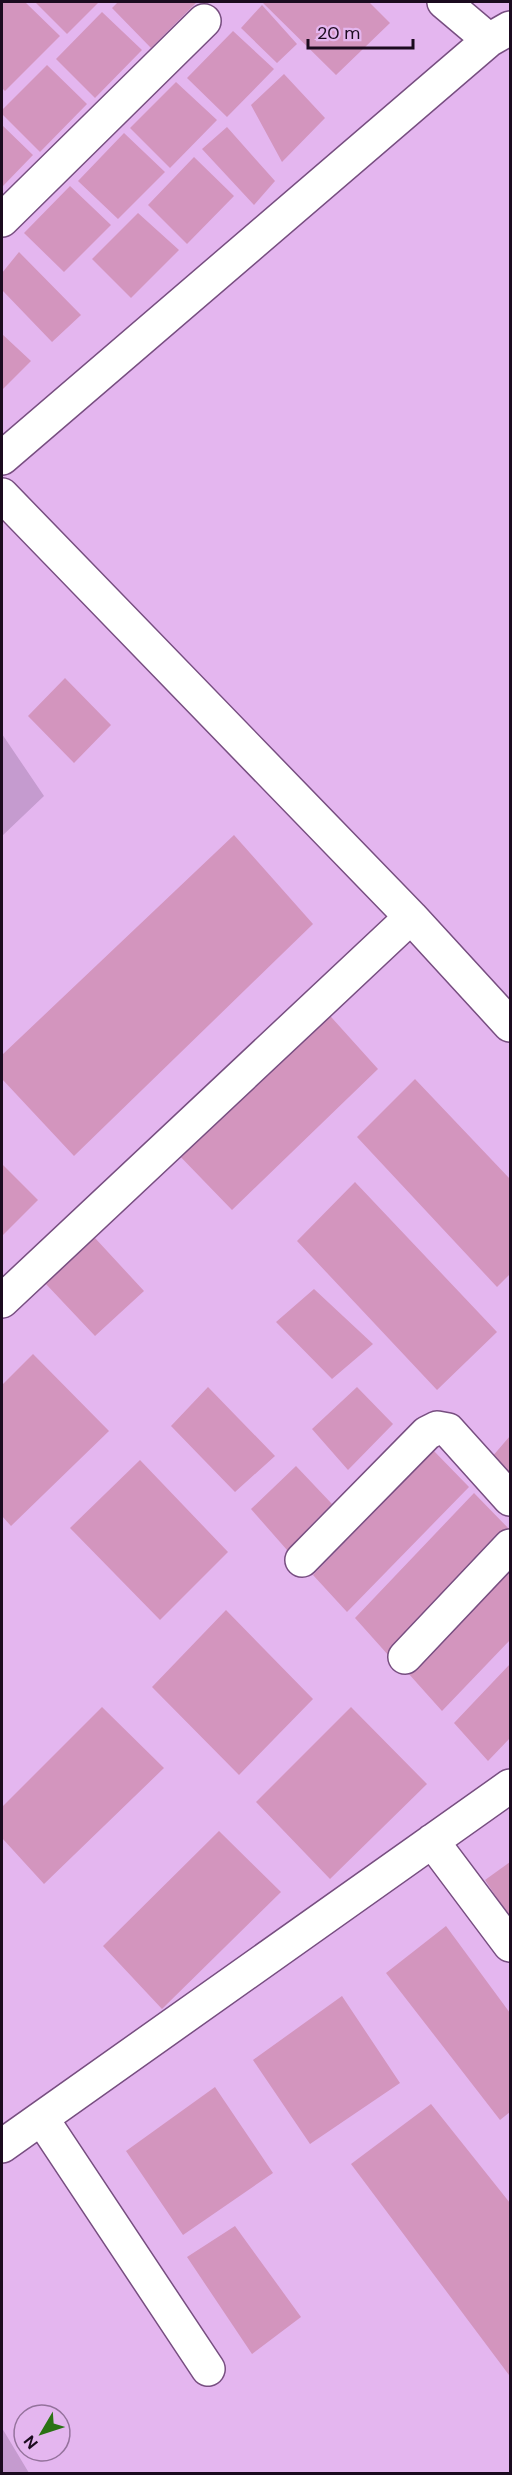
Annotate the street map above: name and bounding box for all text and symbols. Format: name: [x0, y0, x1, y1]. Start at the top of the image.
scale bar: [308, 12, 413, 50]
text: 20 m: [317, 21, 360, 45]
north arrow: [12, 2403, 72, 2463]
text: N: [19, 2431, 43, 2453]

